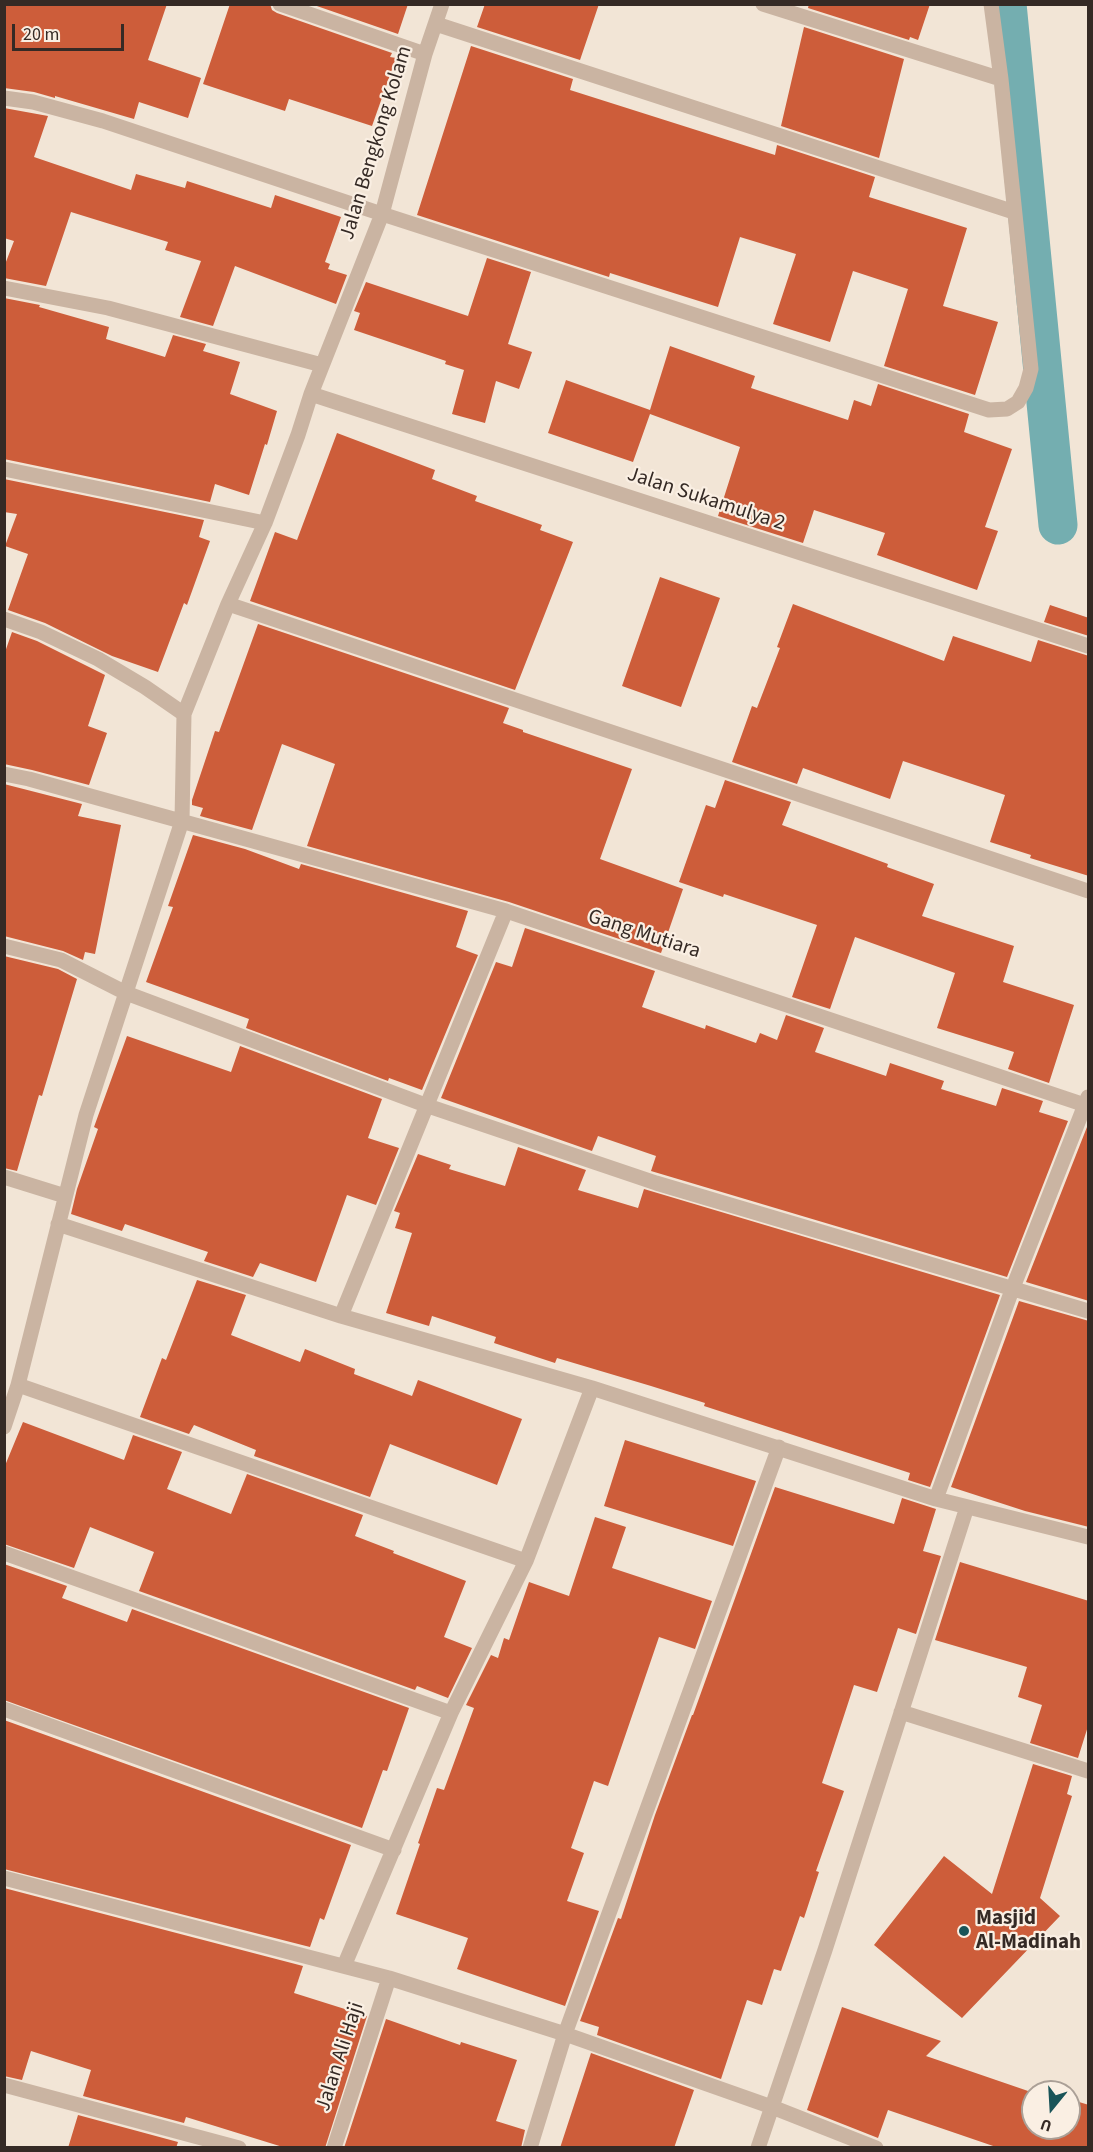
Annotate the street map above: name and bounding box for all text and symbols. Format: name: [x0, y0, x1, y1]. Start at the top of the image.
scale bar: [15, 12, 128, 50]
text: 20 m: [23, 22, 59, 47]
street label: Jalan Bengkong Kolam: [335, 43, 419, 243]
street label: Jalan Sukamulya 2: [624, 463, 788, 537]
street label: Gang Mutiara: [585, 905, 703, 965]
place label: Masjid Al-Madinah: [976, 1906, 1081, 1956]
marker: Masjid Al-Madinah: [957, 1924, 971, 1938]
street label: Jalan Ali Haji: [312, 1999, 370, 2115]
north arrow: [1021, 2080, 1081, 2140]
text: U: [1038, 2113, 1055, 2137]

